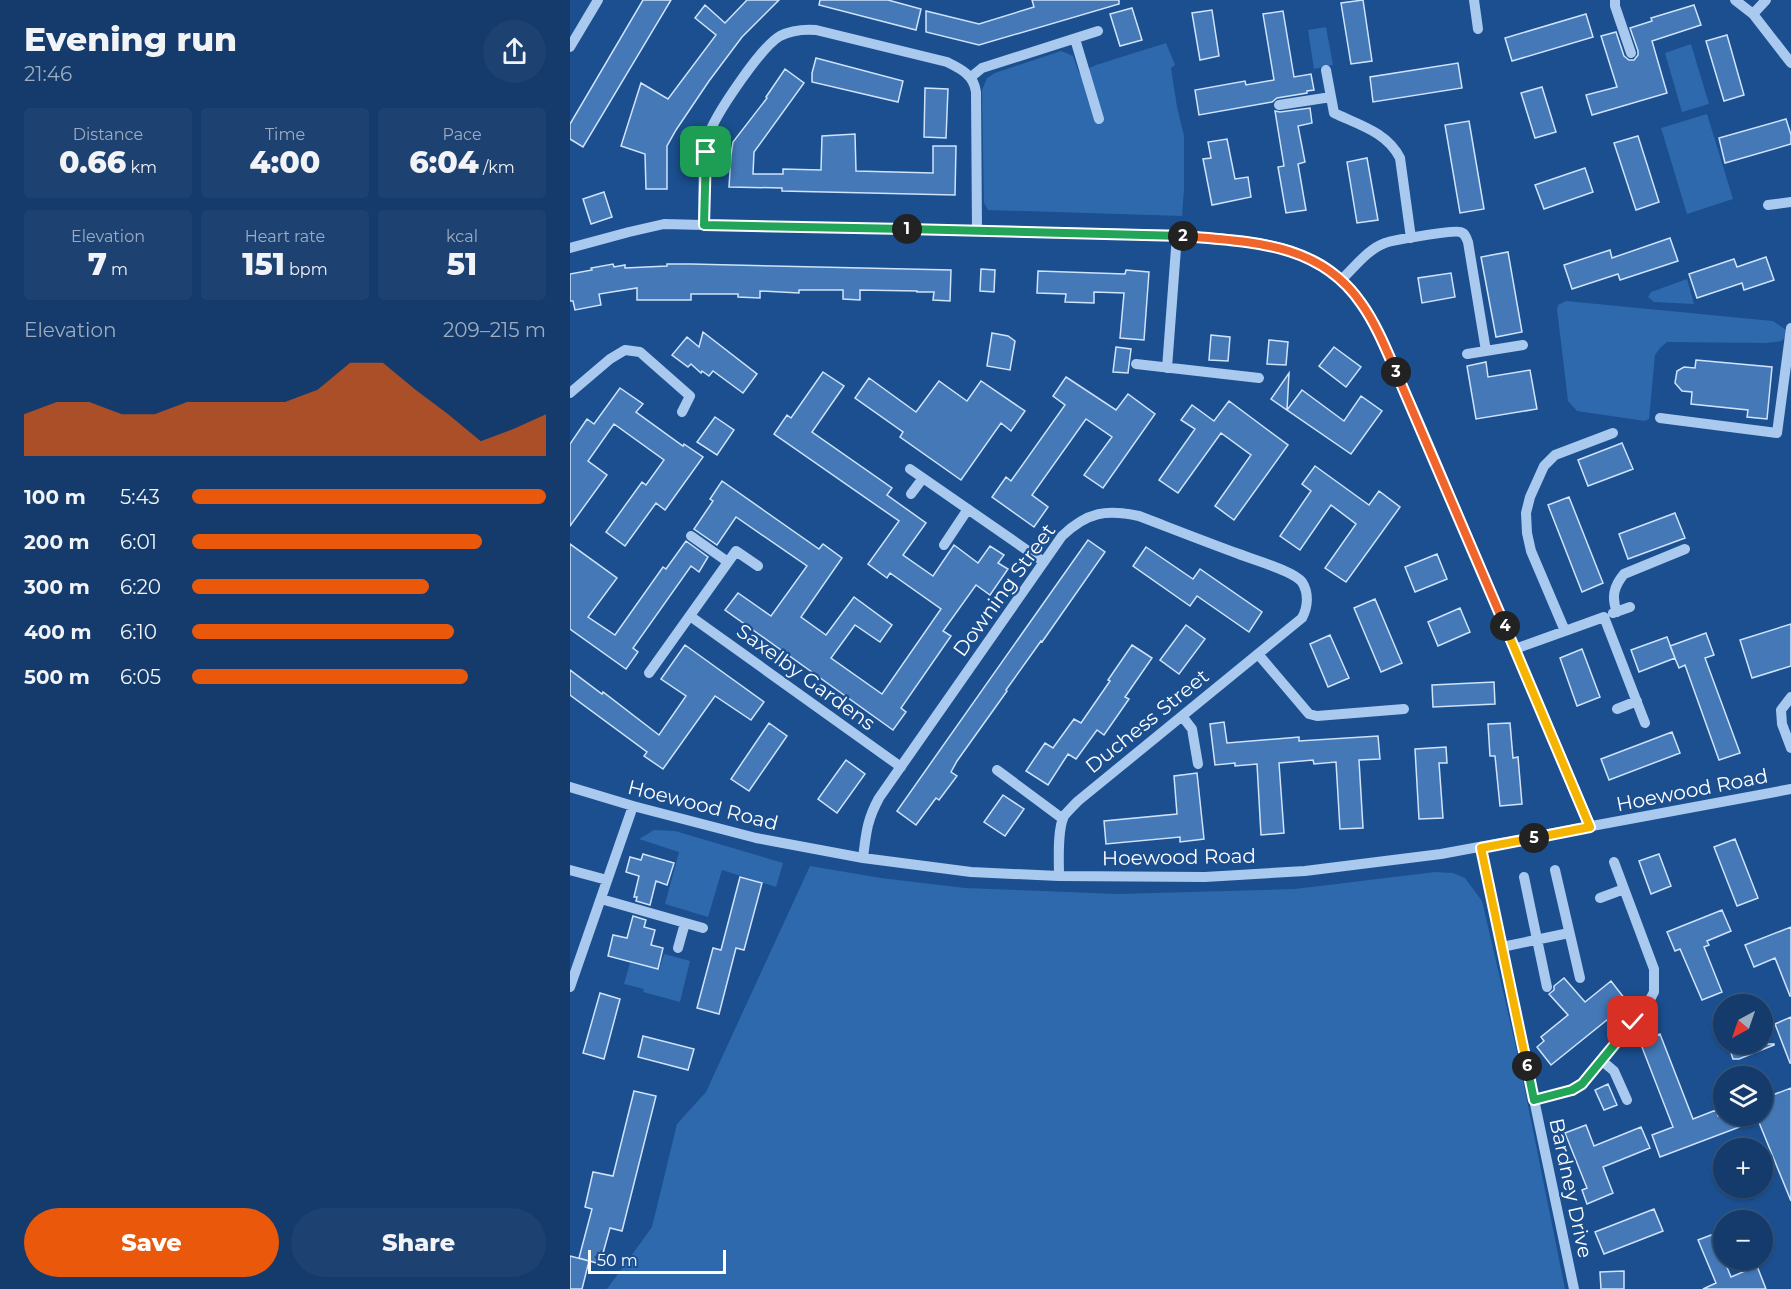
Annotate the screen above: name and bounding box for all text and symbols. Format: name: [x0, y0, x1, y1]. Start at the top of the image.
text: Evening run: [24, 19, 237, 59]
button: share: [483, 20, 546, 83]
text: 21:46: [24, 62, 72, 86]
text: Distance: [73, 125, 143, 144]
text: Time: [265, 125, 305, 144]
text: Pace: [442, 125, 482, 144]
pin: [680, 126, 731, 177]
icon: arrive: [689, 135, 722, 168]
text: 0.66: [59, 144, 126, 181]
text: 4:00: [250, 144, 320, 181]
text: 6:04: [409, 144, 479, 181]
text: km: [126, 158, 157, 177]
text: /km: [479, 158, 515, 177]
pin: 1: [892, 214, 922, 244]
text: 1: [904, 219, 910, 238]
pin: 2: [1168, 221, 1198, 251]
text: 2: [1178, 226, 1188, 245]
text: Elevation: [71, 227, 145, 246]
text: Heart rate: [245, 227, 325, 246]
text: kcal: [446, 227, 478, 246]
text: 7: [88, 246, 107, 283]
text: 151: [242, 246, 285, 283]
text: 51: [447, 246, 477, 283]
text: m: [107, 260, 128, 279]
text: bpm: [285, 260, 328, 279]
text: Elevation: [24, 318, 116, 342]
text: 209–215 m: [443, 318, 546, 342]
pin: 3: [1381, 357, 1411, 387]
text: 3: [1391, 362, 1401, 381]
text: 100 m: [24, 485, 86, 509]
text: 5:43: [120, 485, 160, 509]
street label: Downing Street: [948, 519, 1060, 661]
text: 200 m: [24, 530, 90, 554]
text: 6:01: [120, 530, 157, 554]
text: 300 m: [24, 575, 90, 599]
text: 6:20: [120, 575, 161, 599]
pin: 4: [1490, 611, 1520, 641]
text: 4: [1499, 616, 1511, 635]
street label: Saxelby Gardens: [732, 619, 880, 735]
text: 400 m: [24, 620, 92, 644]
text: 6:10: [120, 620, 157, 644]
street label: Duchess Street: [1080, 664, 1214, 778]
text: 500 m: [24, 665, 90, 689]
text: 6:05: [120, 665, 161, 689]
street label: Hoewood Road: [1614, 764, 1770, 816]
street label: Hoewood Road: [625, 775, 781, 835]
pin: 5: [1519, 823, 1549, 853]
text: 5: [1529, 828, 1539, 847]
street label: Hoewood Road: [1102, 844, 1256, 870]
north arrow: [1713, 994, 1773, 1054]
map controls: [1713, 994, 1773, 1270]
pin: [1607, 996, 1658, 1047]
icon: check: [1616, 1005, 1649, 1038]
pin: 6: [1512, 1051, 1542, 1081]
text: 6: [1522, 1056, 1532, 1075]
button: layers: [1713, 1066, 1773, 1126]
street label: Bardney Drive: [1544, 1116, 1598, 1260]
button: +: [1713, 1138, 1773, 1198]
button: Save: [24, 1208, 279, 1277]
button: Share: [291, 1208, 546, 1277]
button: −: [1713, 1210, 1773, 1270]
scale bar: [588, 1247, 726, 1274]
text: 50 m: [597, 1251, 638, 1270]

